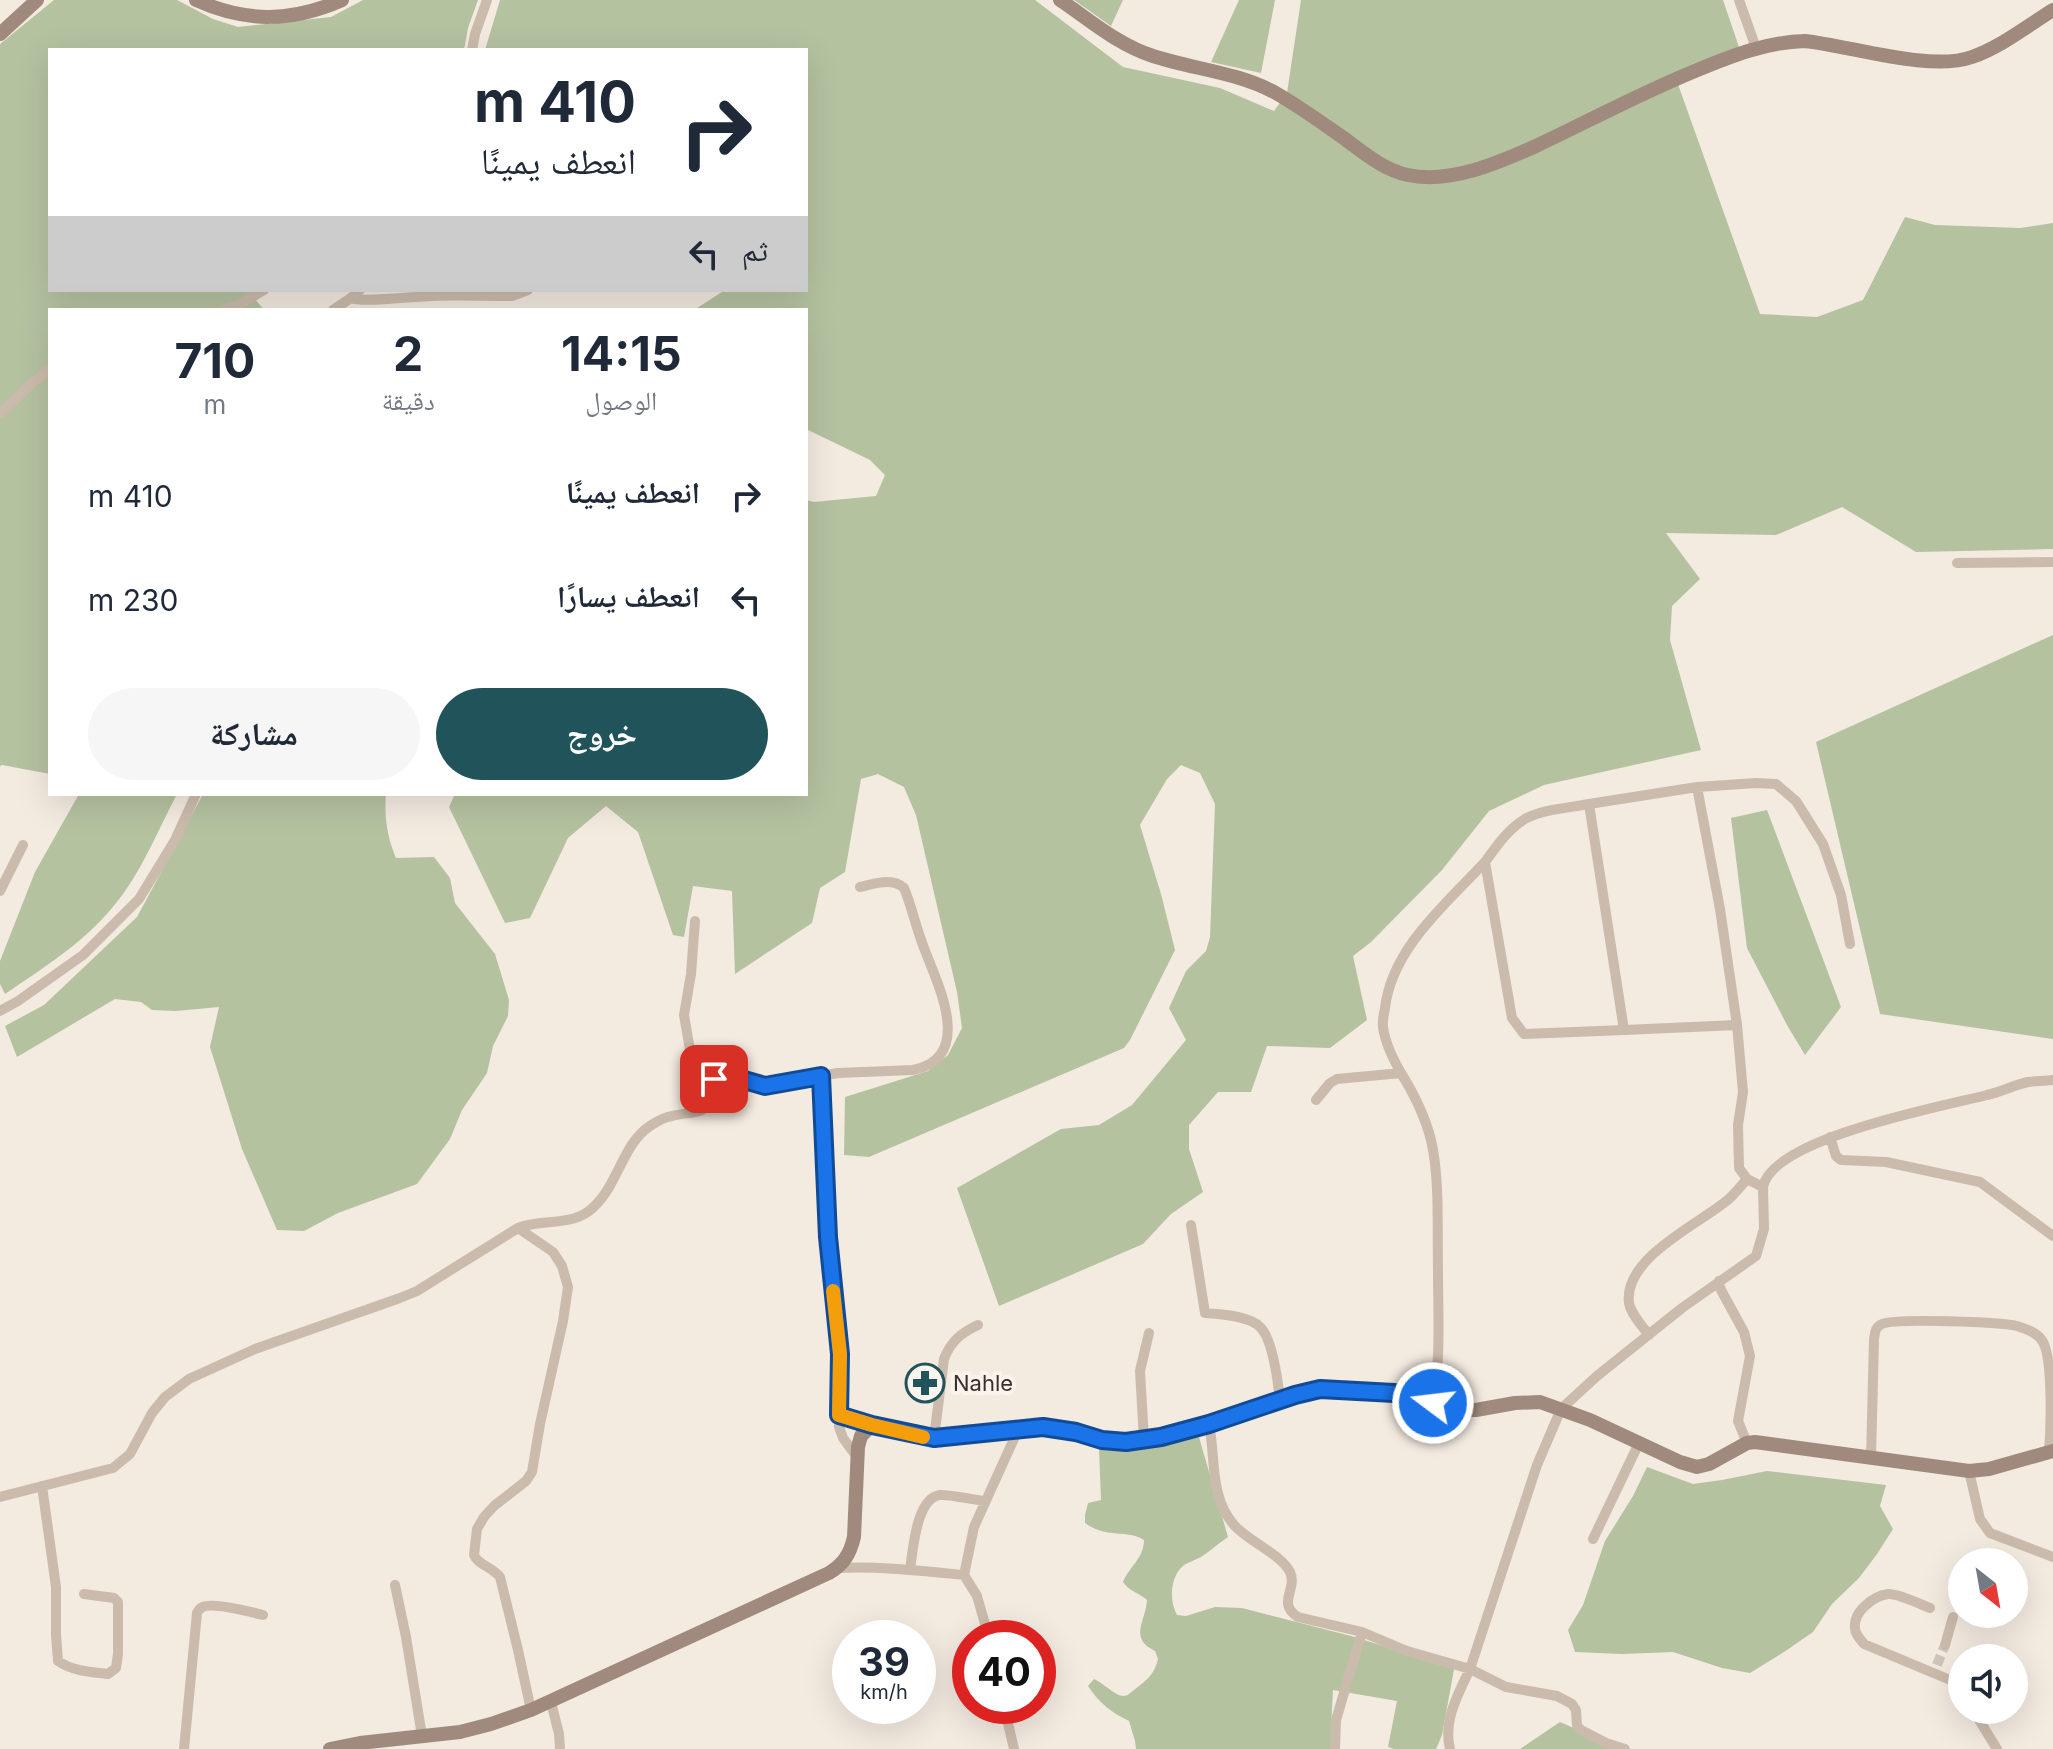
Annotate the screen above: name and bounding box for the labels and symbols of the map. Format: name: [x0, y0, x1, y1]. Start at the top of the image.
pin: [680, 1045, 748, 1113]
position arrow: [1391, 1361, 1475, 1445]
pharmacy icon: Nahle: [904, 1362, 946, 1404]
place label: Nahle: [953, 1370, 1013, 1396]
north arrow: [1948, 1548, 2028, 1628]
speed limit sign: 40: [952, 1620, 1056, 1724]

